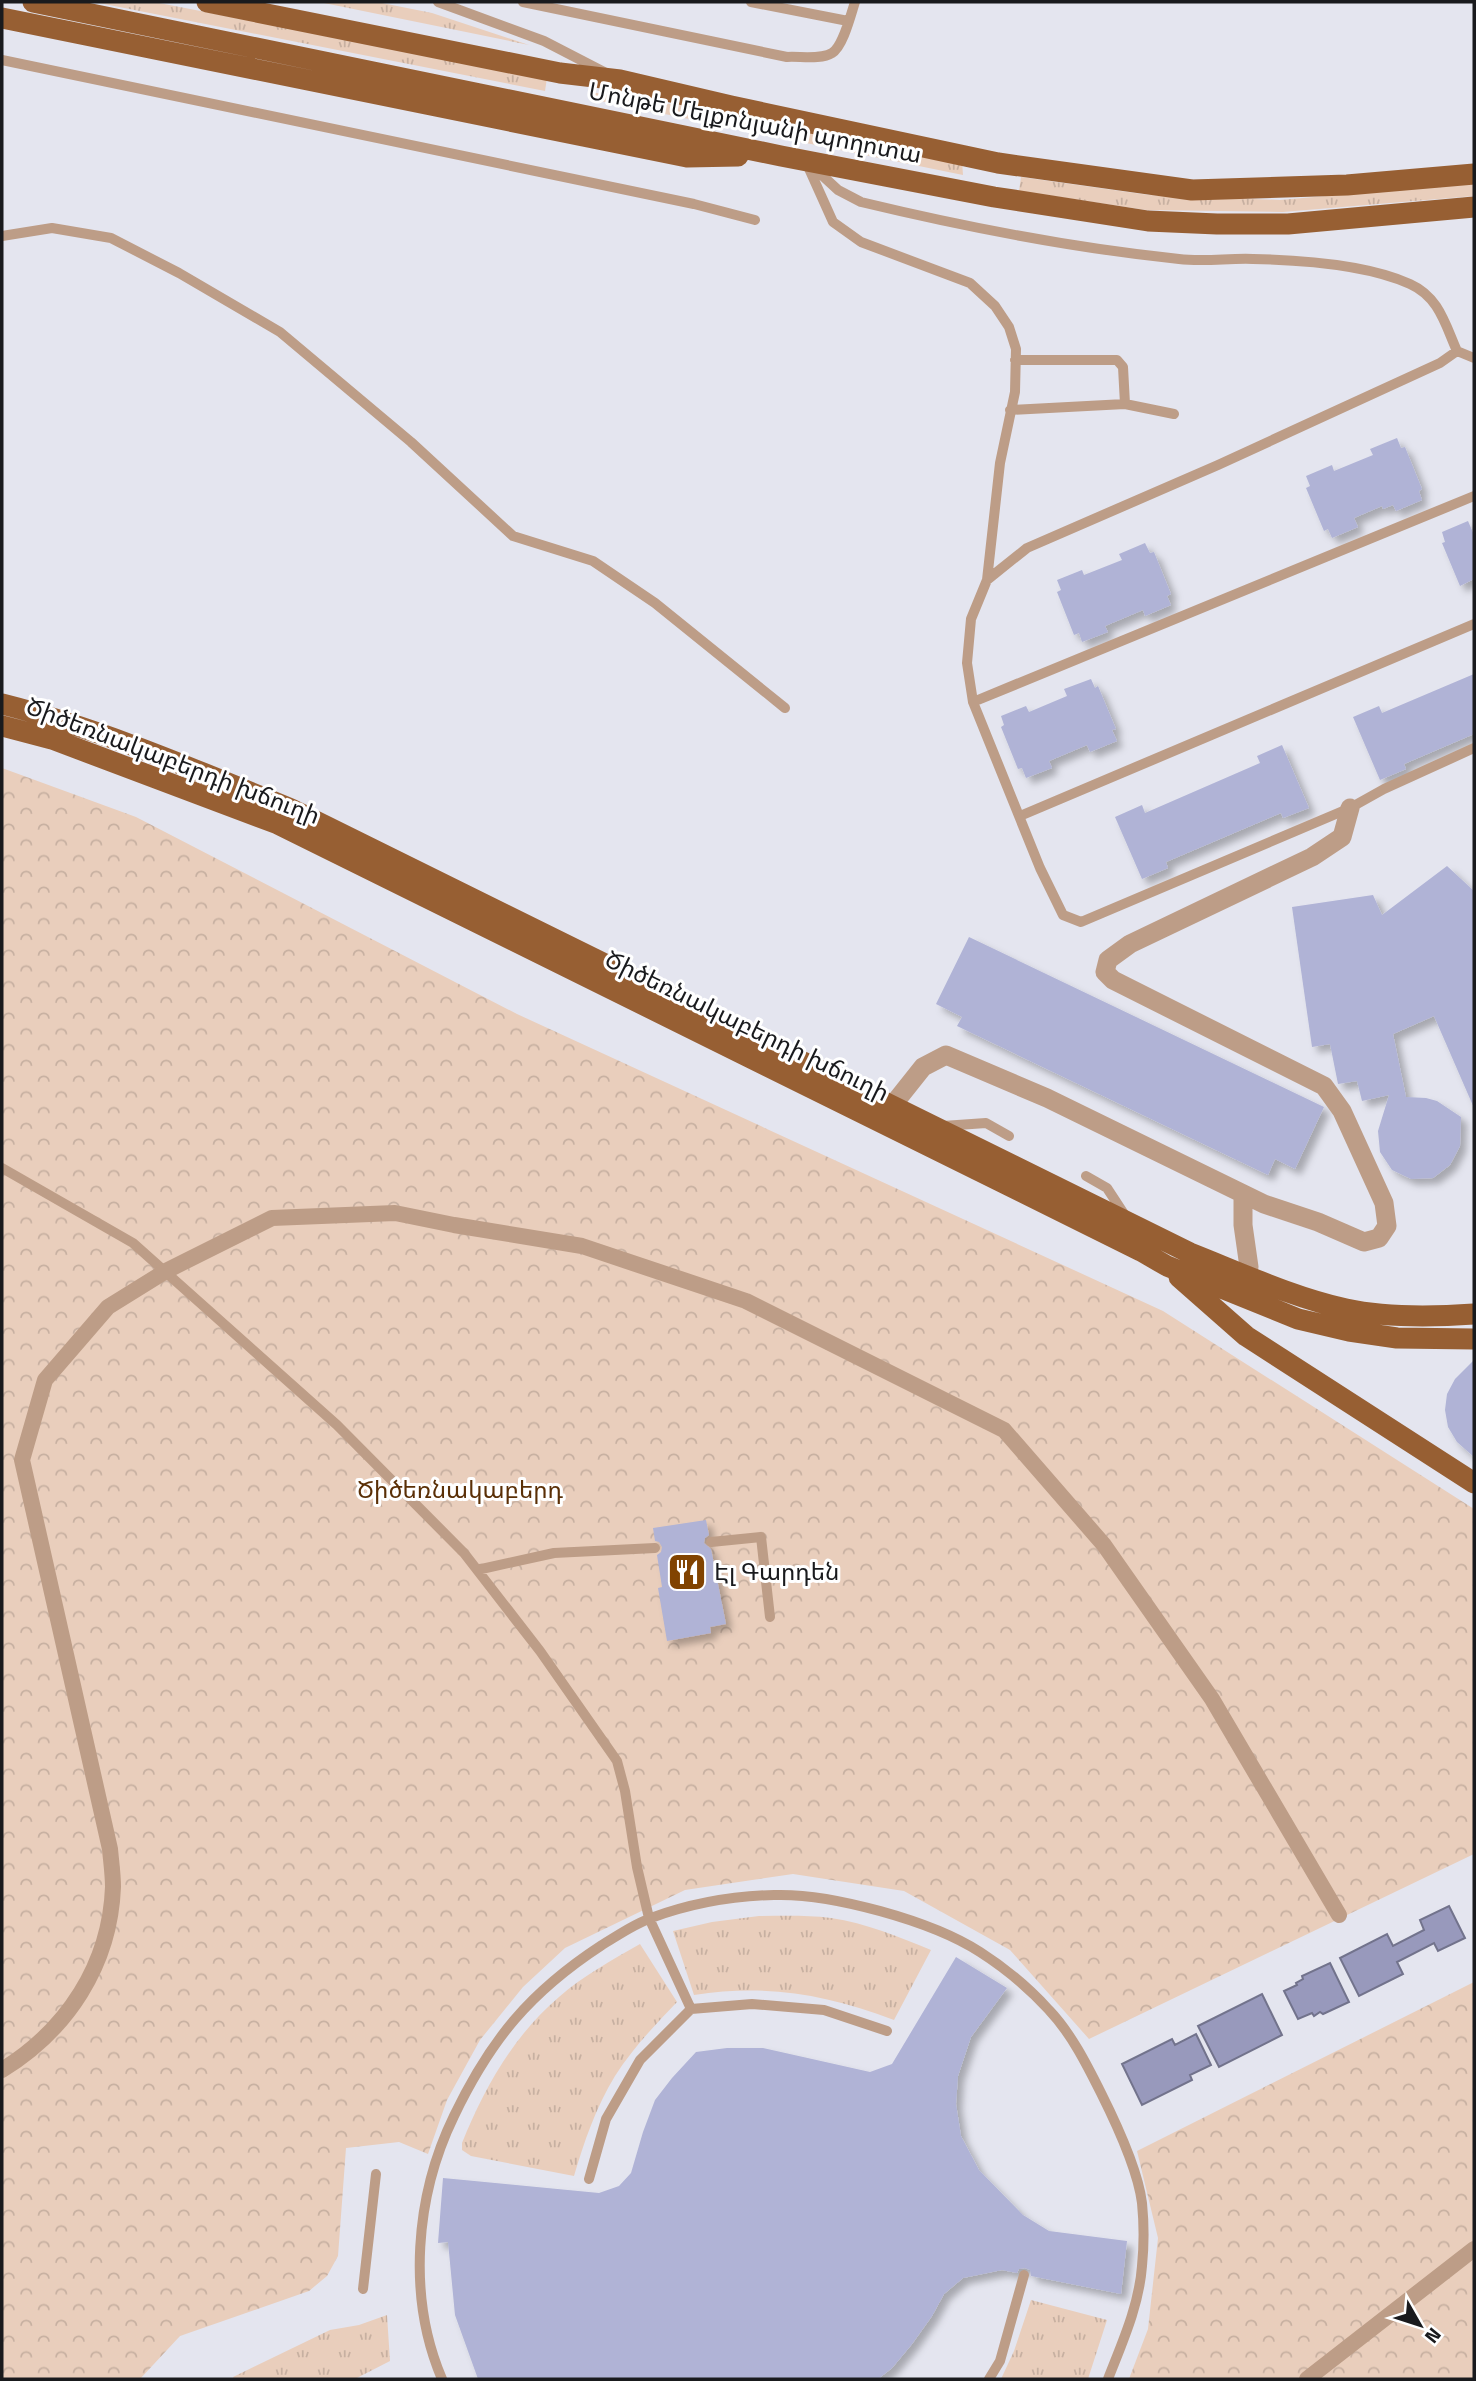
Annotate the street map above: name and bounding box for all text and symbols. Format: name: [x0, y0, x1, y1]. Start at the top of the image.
street label: Մոնթե Մելքոնյանի պողոտա: [586, 72, 925, 172]
street label: Ծիծեռնակաբերդի խճուղի: [21, 687, 326, 833]
street label: Ծիծեռնակաբերդի խճուղի: [599, 940, 896, 1110]
park label: Ծիծեռնակաբերդ: [357, 1471, 564, 1507]
restaurant icon: Էլ Գարդեն: [666, 1551, 708, 1593]
place label: Էլ Գարդեն: [714, 1553, 839, 1589]
north arrow: [1385, 2290, 1455, 2360]
text: N: [1418, 2322, 1449, 2350]

